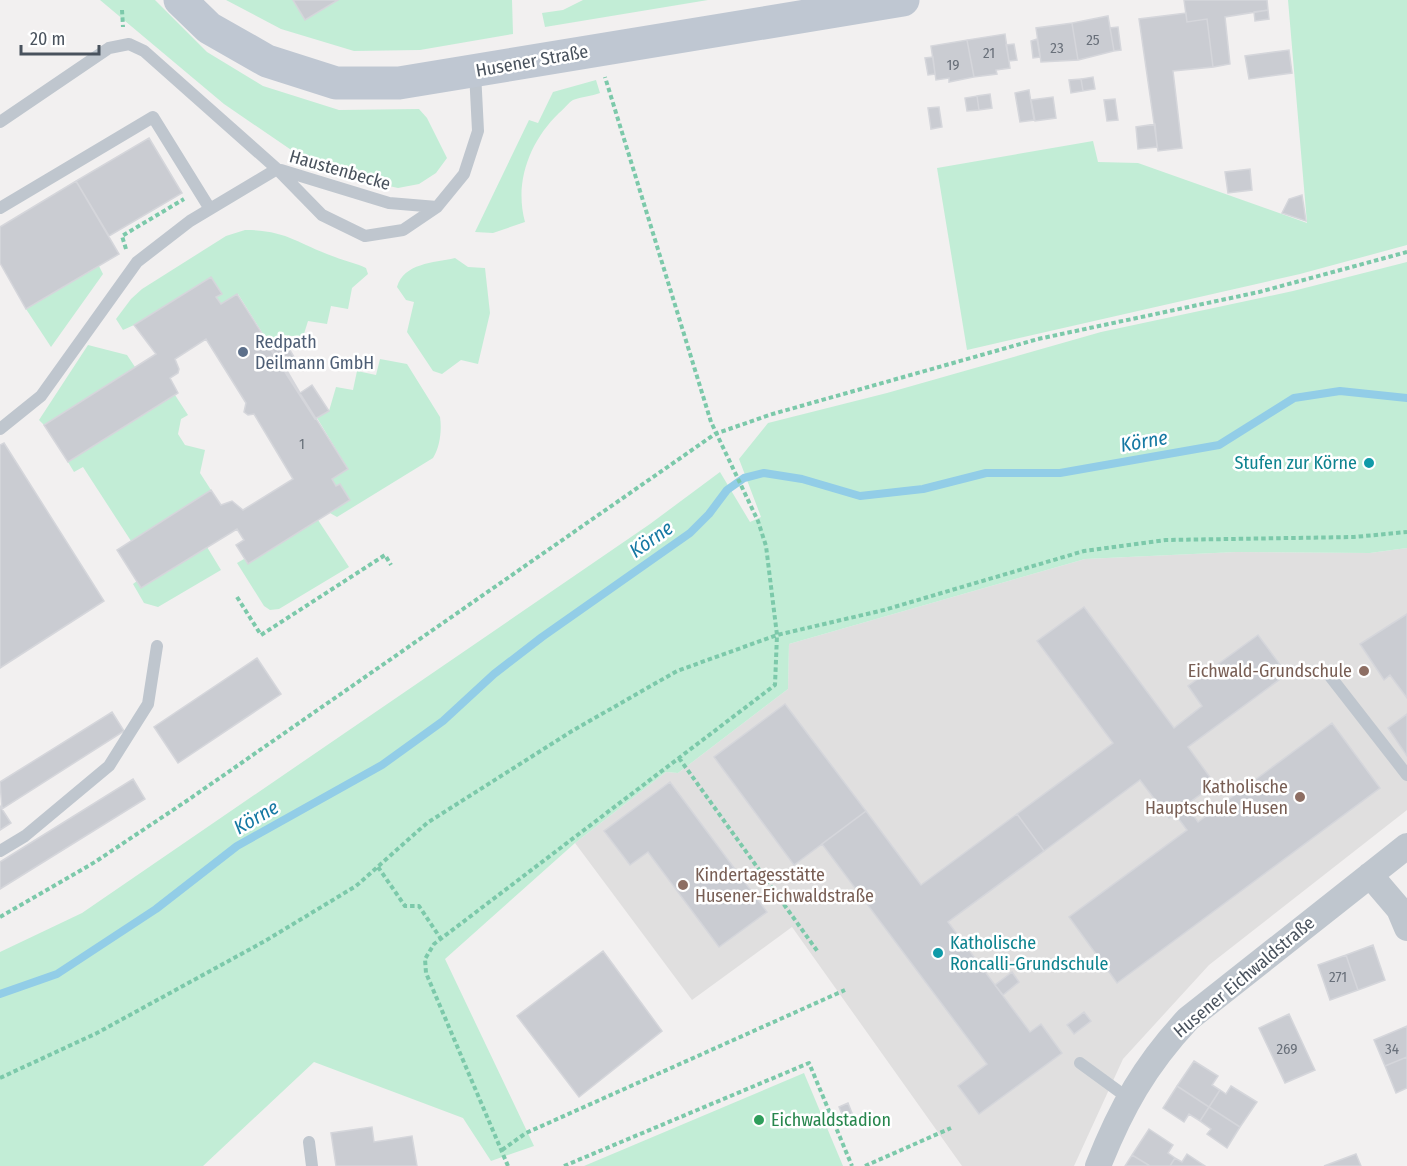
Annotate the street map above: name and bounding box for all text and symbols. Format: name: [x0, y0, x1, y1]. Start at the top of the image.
scale bar: [21, 18, 99, 56]
text: 20 m: [30, 28, 65, 50]
house number: 25: [1086, 31, 1100, 49]
house number: 23: [1050, 39, 1064, 57]
street label: Husener Straße: [474, 40, 590, 82]
house number: 21: [983, 44, 995, 62]
house number: 19: [946, 56, 960, 74]
street label: Haustenbecke: [287, 145, 393, 195]
place label: Redpath Deilmann GmbH: [255, 331, 374, 374]
marker: Redpath Deilmann GmbH: [236, 345, 250, 359]
water label: Körne: [1118, 425, 1170, 457]
house number: 1: [299, 435, 305, 453]
place label: Stufen zur Körne: [1235, 452, 1357, 474]
marker: Stufen zur Körne: [1362, 456, 1376, 470]
water label: Körne: [625, 515, 678, 563]
place label: Eichwald-Grundschule: [1188, 660, 1352, 682]
marker: Eichwald-Grundschule: [1357, 664, 1371, 678]
place label: Katholische Hauptschule Husen: [1145, 776, 1288, 819]
marker: Katholische Hauptschule Husen: [1293, 790, 1307, 804]
water label: Körne: [229, 794, 283, 839]
place label: Kindertagesstätte Husener-Eichwaldstraße: [695, 864, 874, 907]
marker: Kindertagesstätte Husener-Eichwaldstraße: [676, 878, 690, 892]
street label: Husener Eichwaldstraße: [1169, 912, 1319, 1042]
place label: Katholische Roncalli-Grundschule: [950, 932, 1108, 975]
marker: Katholische Roncalli-Grundschule: [931, 946, 945, 960]
house number: 271: [1329, 968, 1347, 986]
house number: 269: [1276, 1040, 1298, 1058]
house number: 34: [1385, 1040, 1399, 1058]
place label: Eichwaldstadion: [771, 1109, 891, 1131]
marker: Eichwaldstadion: [752, 1113, 766, 1127]

